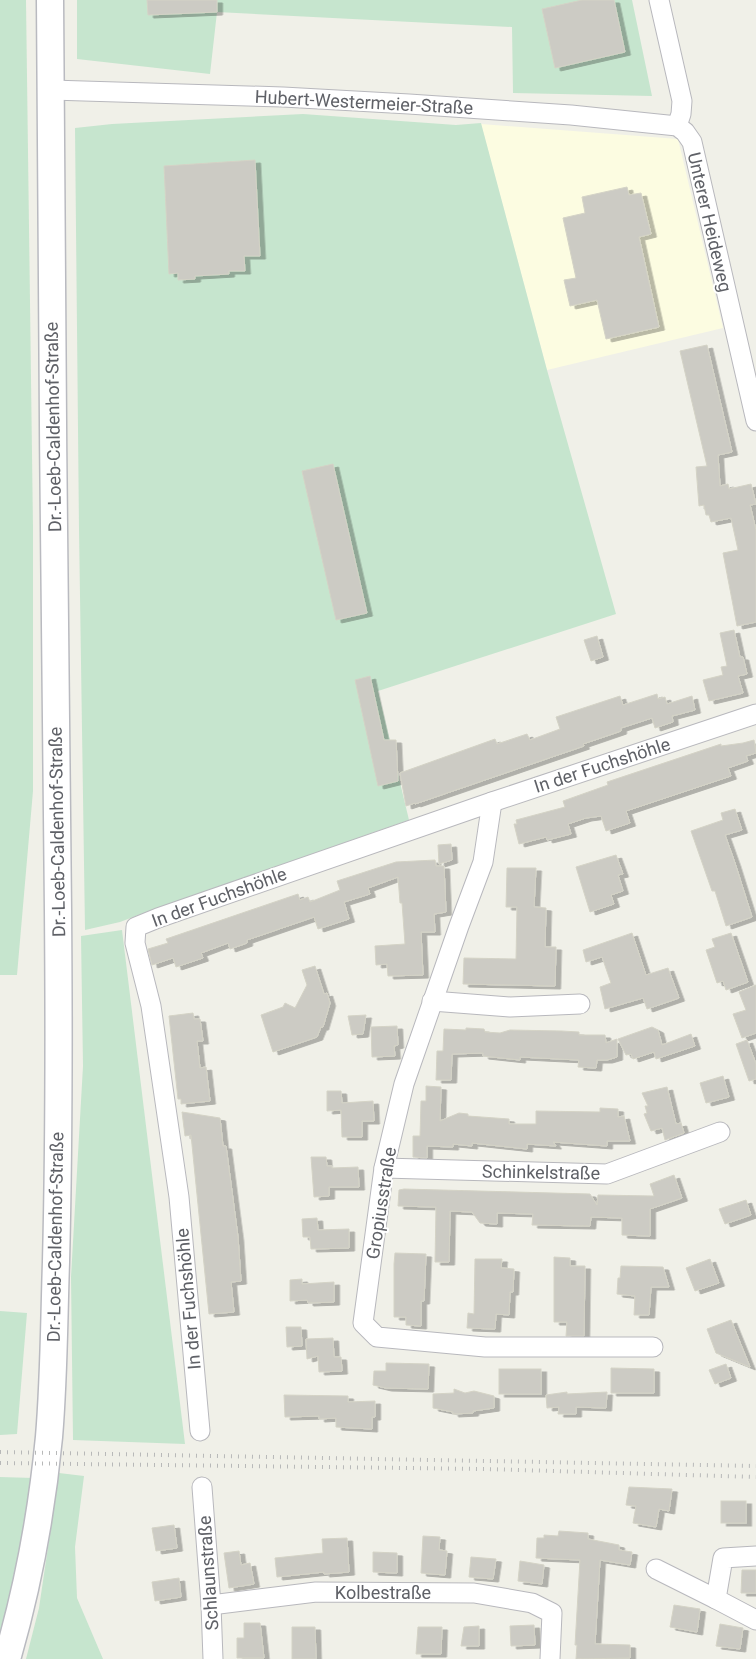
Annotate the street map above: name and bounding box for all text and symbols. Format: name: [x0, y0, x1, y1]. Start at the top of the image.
street label: Hubert-Westermeier-Straße: [254, 86, 474, 118]
street label: Unterer Heideweg: [684, 150, 736, 294]
street label: Dr.-Loeb-Caldenhof-Straße: [41, 322, 65, 532]
street label: Dr.-Loeb-Caldenhof-Straße: [45, 727, 69, 937]
street label: In der Fuchshöhle: [531, 733, 673, 797]
street label: In der Fuchshöhle: [149, 863, 289, 931]
street label: Dr.-Loeb-Caldenhof-Straße: [43, 1132, 67, 1342]
street label: Gropiusstraße: [362, 1145, 400, 1261]
street label: Schinkelstraße: [482, 1160, 600, 1184]
street label: In der Fuchshöhle: [171, 1227, 205, 1371]
street label: Schlaunstraße: [194, 1515, 222, 1631]
street label: Kolbestraße: [335, 1582, 431, 1603]

